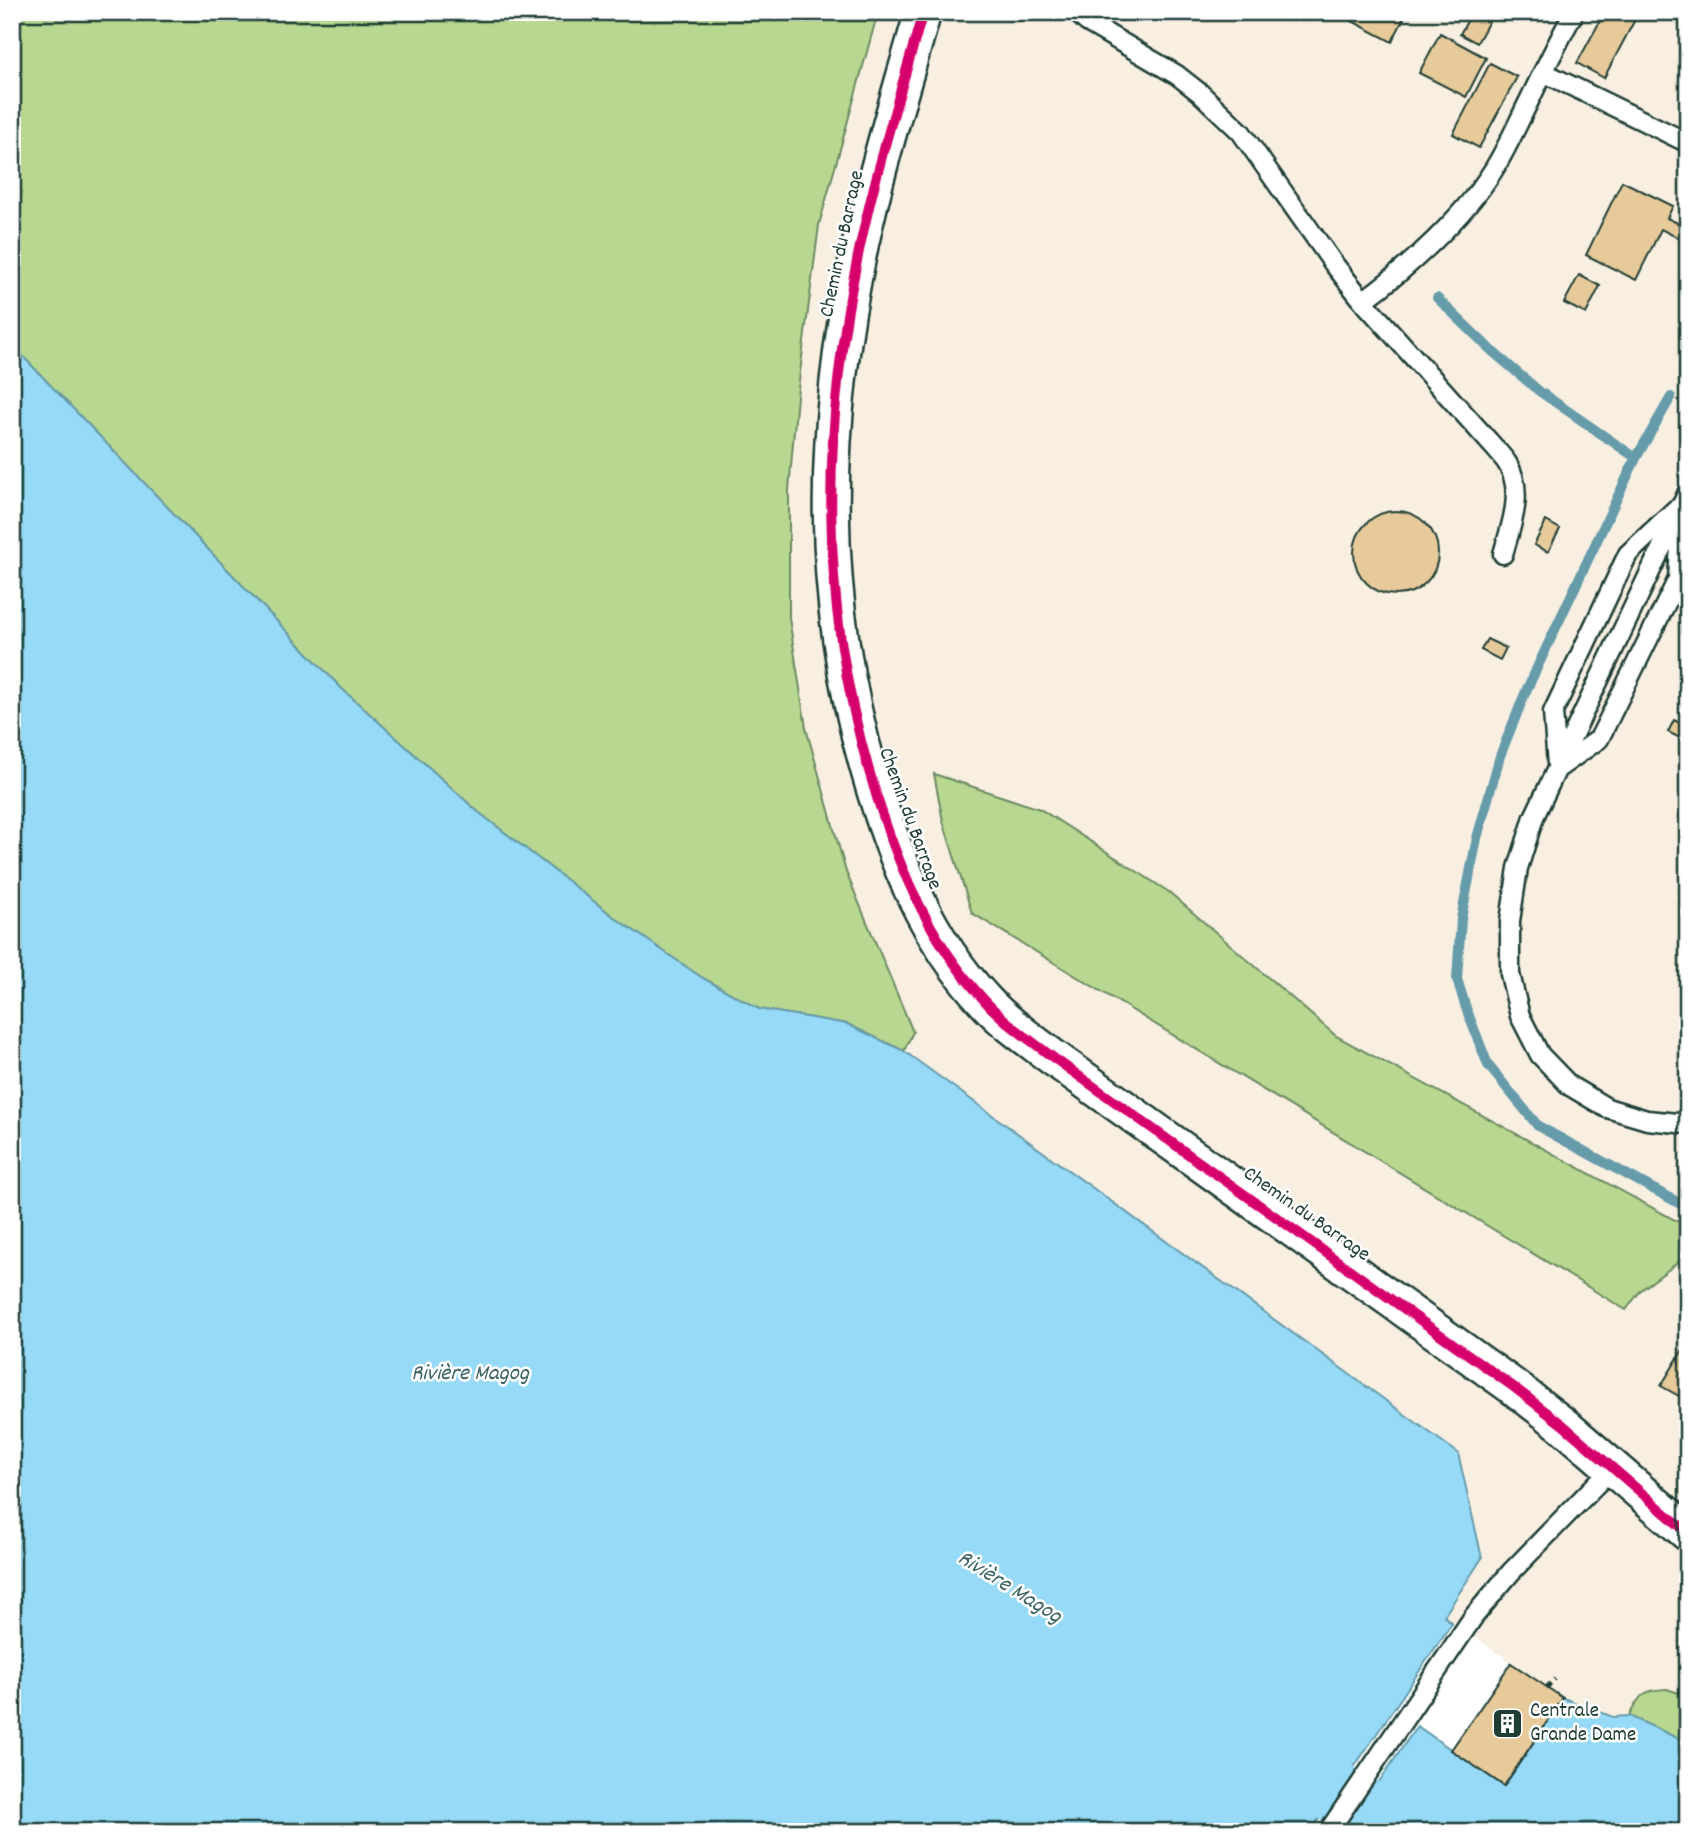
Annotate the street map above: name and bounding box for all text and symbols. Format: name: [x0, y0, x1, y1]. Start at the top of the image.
street label: Chemin du Barrage: [813, 168, 873, 320]
street label: Chemin du Barrage: [869, 744, 949, 894]
street label: Chemin du Barrage: [1236, 1160, 1376, 1270]
water label: Rivière Magog: [411, 1358, 530, 1391]
water label: Rivière Magog: [950, 1543, 1068, 1634]
place label: Centrale Grande Dame: [1530, 1697, 1636, 1751]
building icon: Centrale Grande Dame: [1490, 1707, 1524, 1741]

